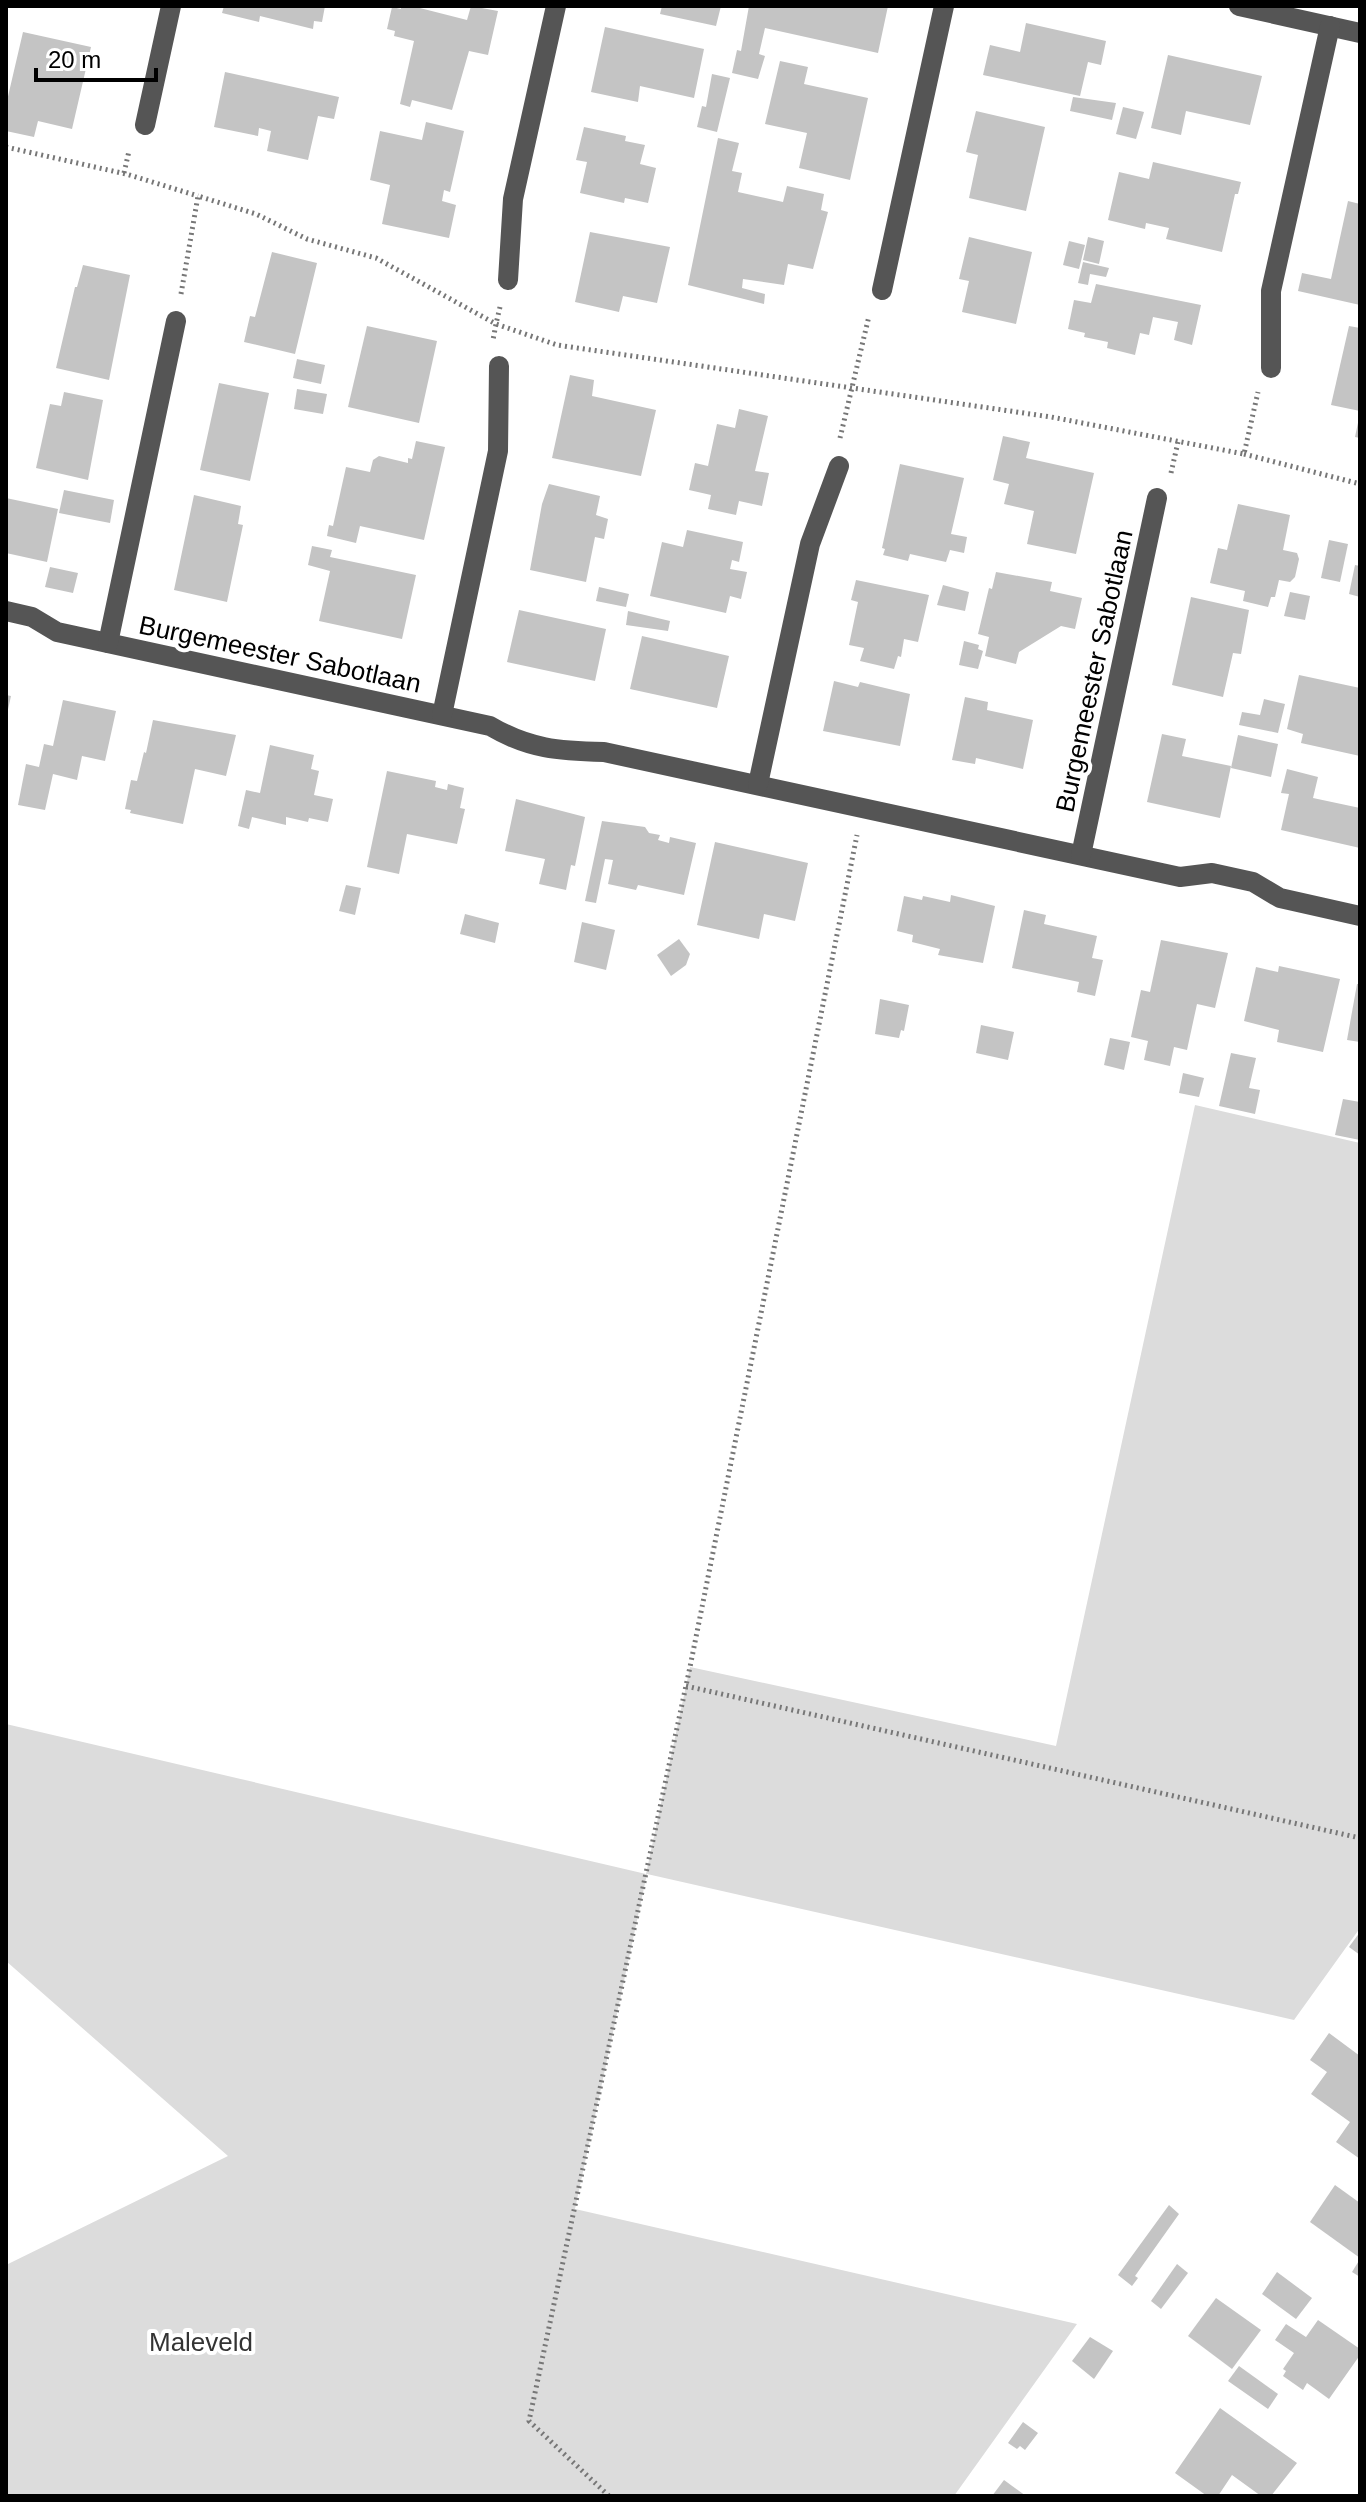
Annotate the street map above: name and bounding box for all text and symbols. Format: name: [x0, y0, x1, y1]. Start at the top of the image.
scale bar: [36, 32, 156, 82]
text: 20 m: [48, 46, 101, 73]
street label: Burgemeester Sabotlaan: [1049, 527, 1139, 815]
street label: Burgemeester Sabotlaan: [136, 609, 424, 699]
park label: Maleveld: [149, 2327, 253, 2357]

